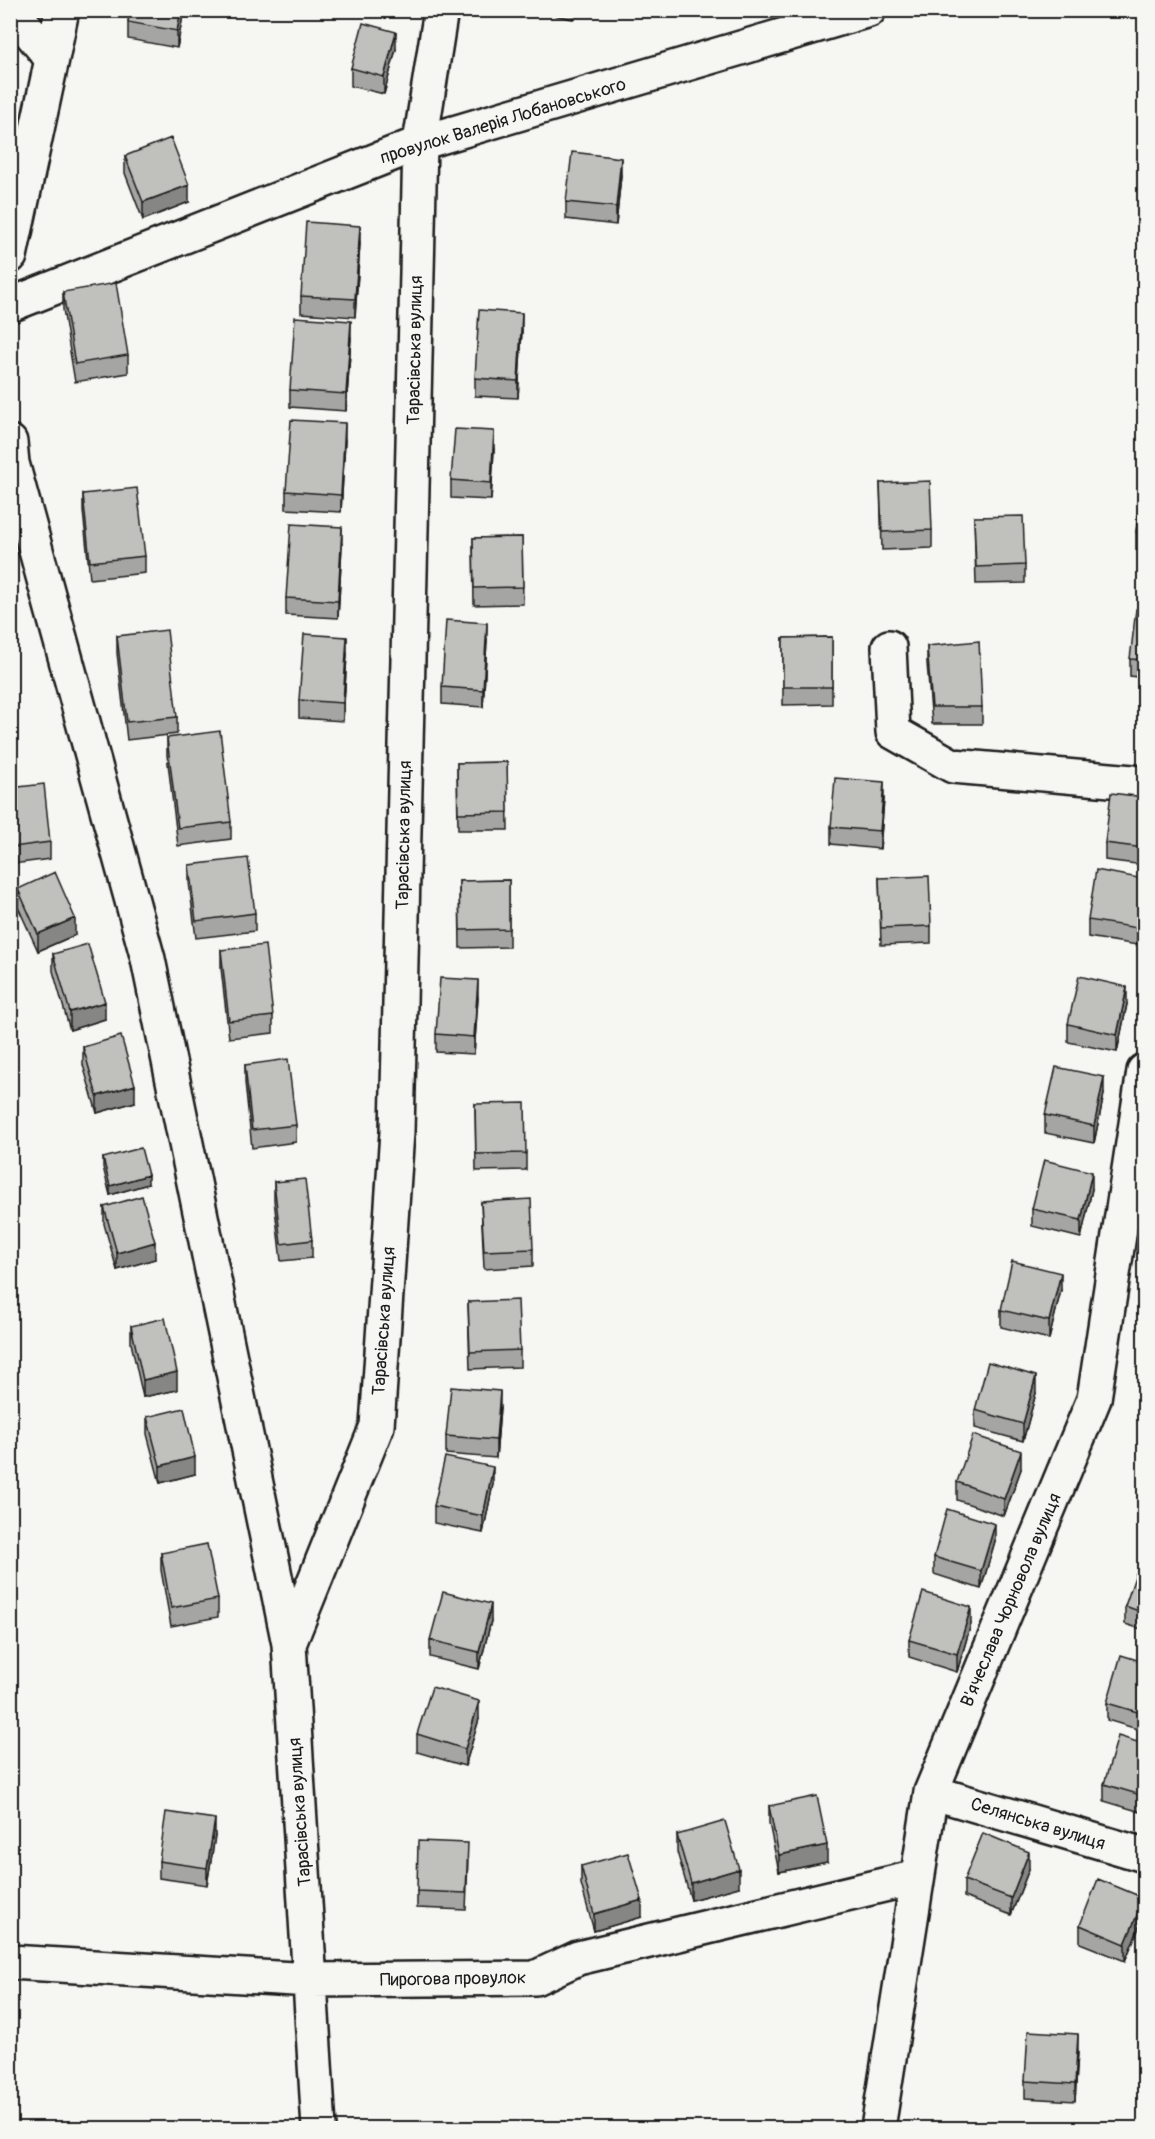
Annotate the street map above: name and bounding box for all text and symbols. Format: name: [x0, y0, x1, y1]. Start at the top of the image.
street label: провулок Валерія Лобановського: [377, 72, 629, 169]
street label: Тарасівська вулиця: [402, 275, 428, 425]
street label: Тарасівська вулиця: [391, 760, 417, 910]
street label: Тарасівська вулиця: [367, 1246, 401, 1396]
street label: В'ячеслава Чорновола вулиця: [955, 1490, 1067, 1710]
street label: Тарасівська вулиця: [283, 1737, 317, 1887]
street label: Селянська вулиця: [968, 1793, 1108, 1855]
street label: Пирогова провулок: [380, 1966, 526, 1992]

